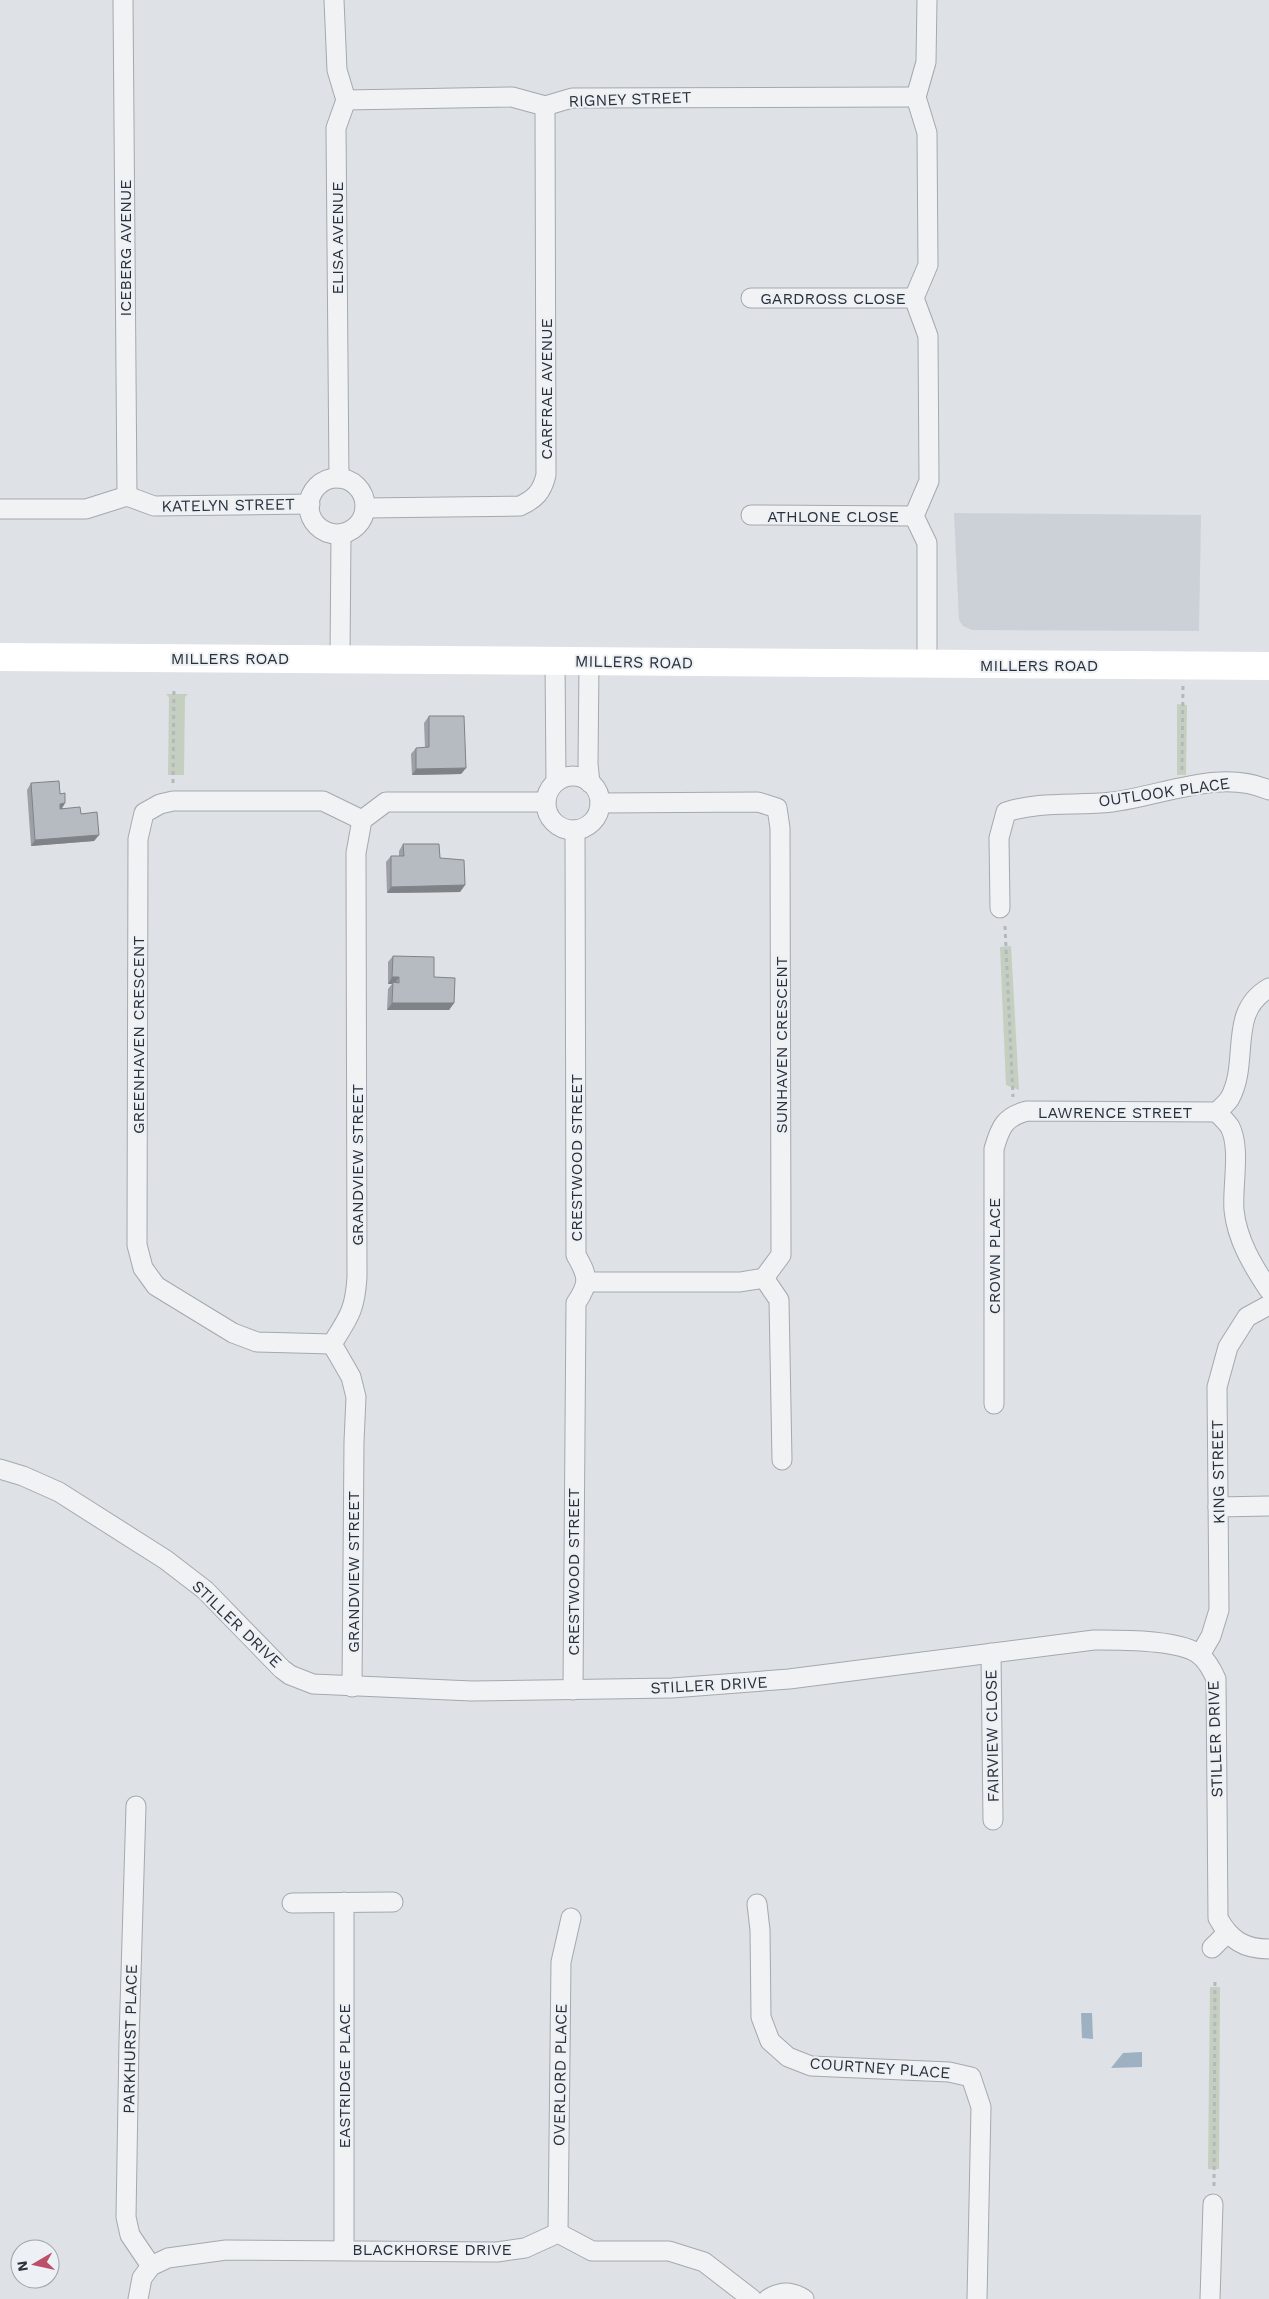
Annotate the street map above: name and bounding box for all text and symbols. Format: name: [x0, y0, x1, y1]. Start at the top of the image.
street label: RIGNEY STREET: [568, 87, 692, 111]
street label: ICEBERG AVENUE: [116, 180, 135, 316]
street label: ELISA AVENUE: [328, 182, 347, 294]
street label: GARDROSS CLOSE: [760, 289, 906, 308]
street label: CARFRAE AVENUE: [537, 318, 556, 460]
street label: KATELYN STREET: [161, 494, 295, 516]
street label: ATHLONE CLOSE: [767, 507, 899, 526]
street label: MILLERS ROAD: [171, 649, 289, 668]
street label: MILLERS ROAD: [575, 651, 693, 673]
street label: MILLERS ROAD: [980, 656, 1098, 675]
street label: OUTLOOK PLACE: [1097, 773, 1231, 811]
street label: GREENHAVEN CRESCENT: [129, 936, 148, 1134]
street label: SUNHAVEN CRESCENT: [772, 956, 791, 1134]
street label: CRESTWOOD STREET: [567, 1074, 586, 1242]
street label: GRANDVIEW STREET: [348, 1084, 367, 1246]
street label: LAWRENCE STREET: [1038, 1103, 1192, 1122]
street label: CROWN PLACE: [985, 1198, 1004, 1314]
street label: KING STREET: [1208, 1419, 1228, 1524]
street label: CRESTWOOD STREET: [564, 1488, 583, 1656]
street label: GRANDVIEW STREET: [344, 1491, 363, 1653]
street label: STILLER DRIVE: [188, 1576, 286, 1672]
street label: FAIRVIEW CLOSE: [981, 1669, 1003, 1803]
street label: STILLER DRIVE: [650, 1672, 768, 1698]
street label: STILLER DRIVE: [1203, 1680, 1227, 1798]
street label: PARKHURST PLACE: [119, 1964, 141, 2114]
street label: EASTRIDGE PLACE: [335, 2004, 354, 2148]
street label: OVERLORD PLACE: [549, 2004, 571, 2146]
street label: COURTNEY PLACE: [809, 2054, 951, 2082]
north arrow: [10, 2239, 60, 2289]
street label: BLACKHORSE DRIVE: [352, 2240, 512, 2259]
text: N: [13, 2260, 31, 2272]

